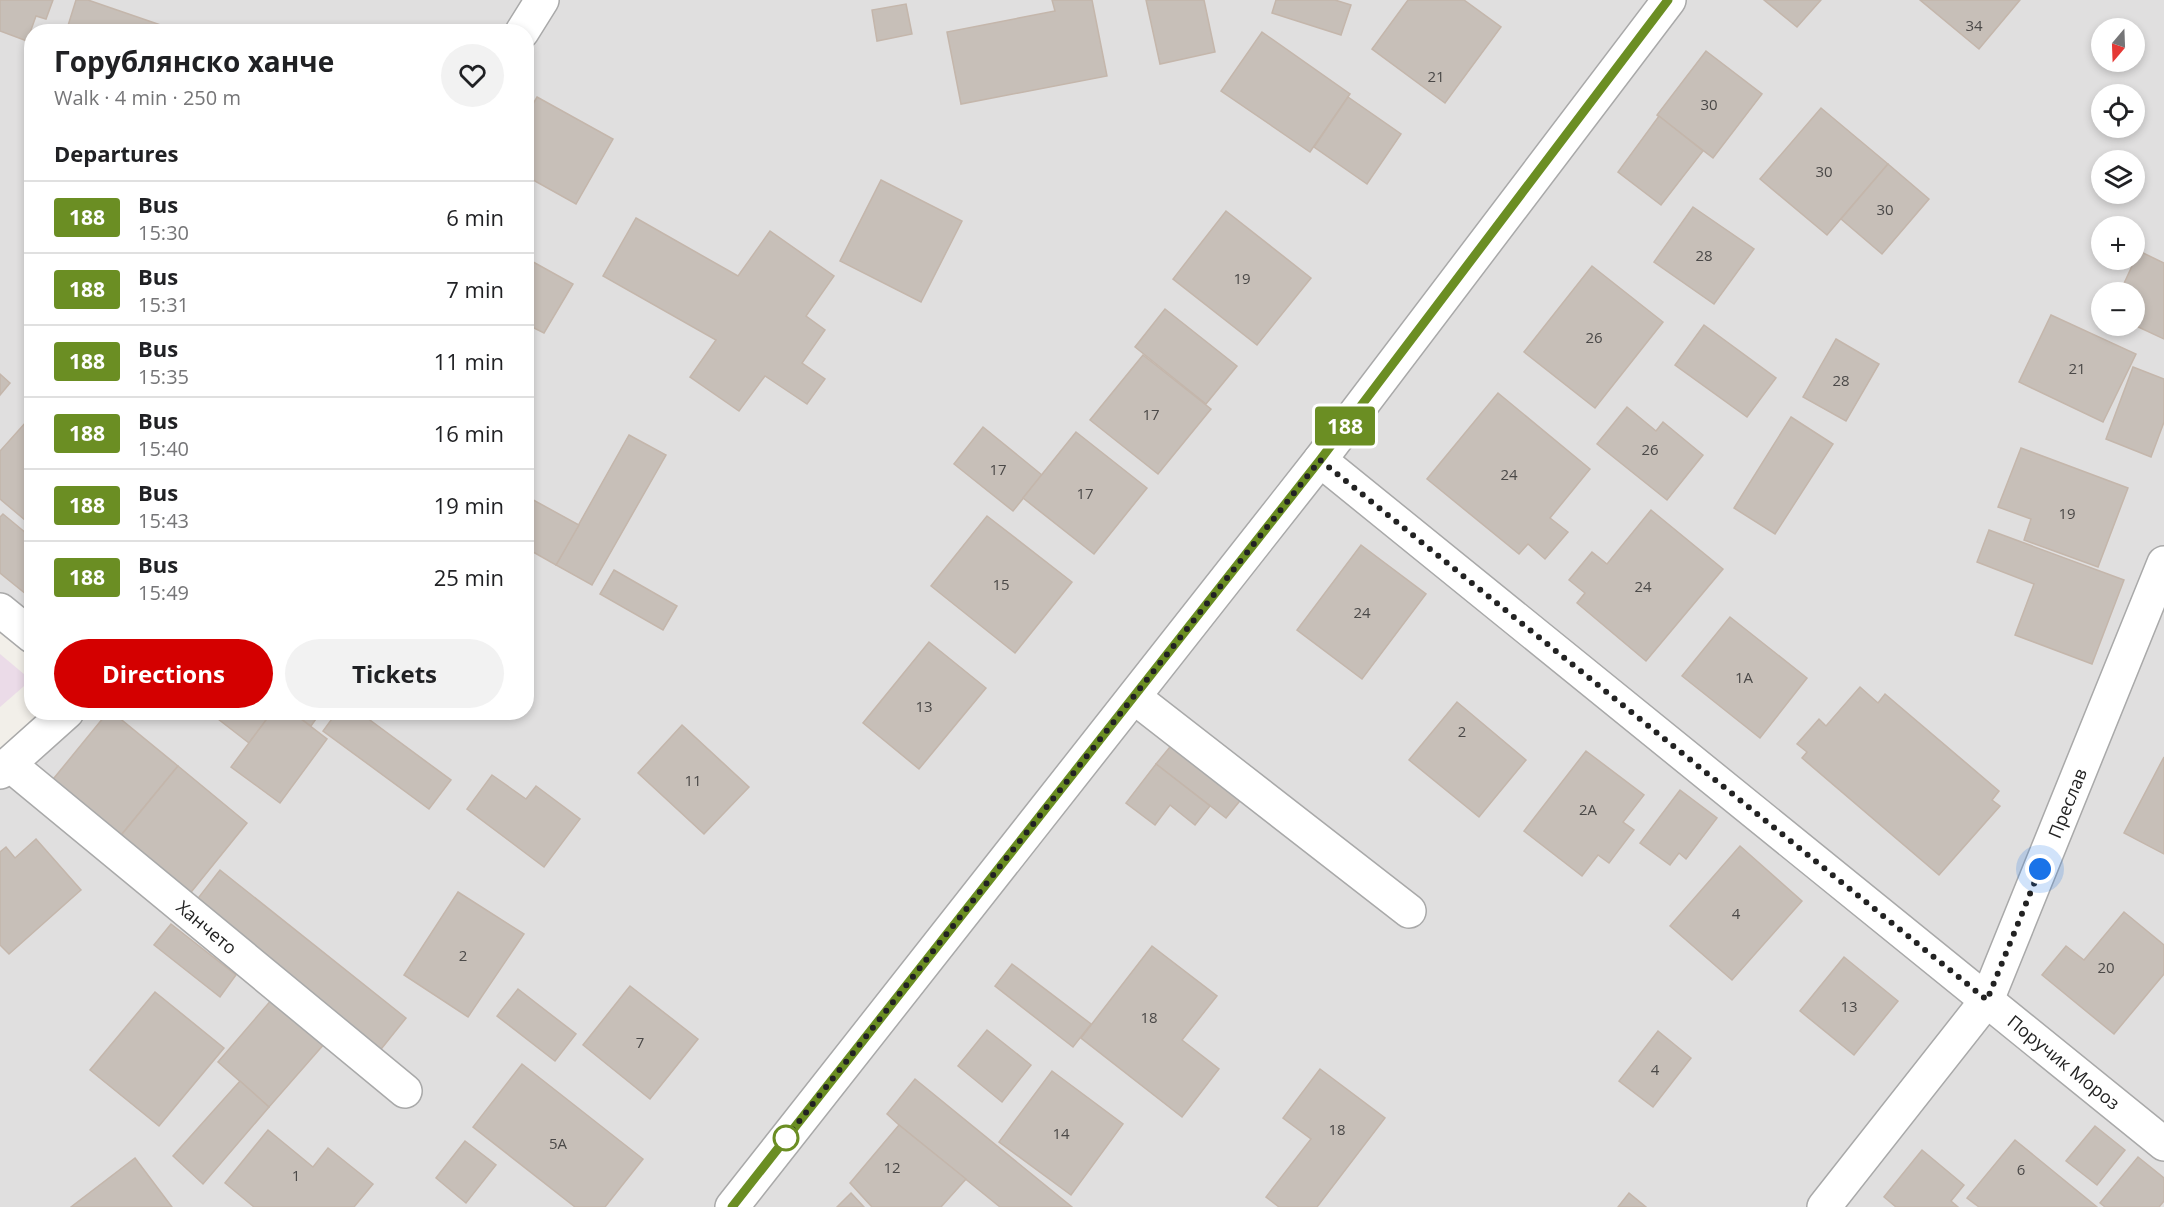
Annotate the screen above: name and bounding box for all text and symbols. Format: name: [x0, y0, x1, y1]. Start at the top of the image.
house number: 34: [1965, 15, 1983, 35]
north arrow: [2091, 18, 2145, 72]
map controls: [2091, 18, 2145, 336]
text: Горублянско ханче: [54, 42, 334, 80]
button: heart: [441, 44, 504, 107]
house number: 21: [1427, 66, 1445, 86]
text: Walk · 4 min · 250 m: [54, 84, 241, 111]
button: locate: [2091, 84, 2145, 138]
house number: 30: [1700, 94, 1718, 114]
text: Departures: [54, 138, 178, 168]
button: layers: [2091, 150, 2145, 204]
house number: 30: [1815, 161, 1833, 181]
text: Bus: [138, 189, 178, 219]
house number: 30: [1876, 199, 1894, 219]
text: 6 min: [446, 202, 504, 232]
text: 188: [69, 203, 105, 231]
button: +: [2091, 216, 2145, 270]
text: 15:30: [138, 219, 189, 246]
house number: 28: [1695, 245, 1713, 265]
text: Bus: [138, 261, 178, 291]
house number: 19: [1233, 268, 1251, 288]
text: 7 min: [446, 274, 504, 304]
text: 188: [69, 275, 105, 303]
button: −: [2091, 282, 2145, 336]
text: 15:31: [138, 291, 189, 318]
house number: 26: [1585, 327, 1603, 347]
text: Bus: [138, 333, 178, 363]
text: 11 min: [434, 346, 504, 376]
text: 188: [69, 347, 105, 375]
house number: 21: [2068, 358, 2086, 378]
text: 15:35: [138, 363, 189, 390]
house number: 28: [1832, 370, 1850, 390]
house number: 17: [1142, 404, 1160, 424]
text: Bus: [138, 405, 178, 435]
line badge: 188: [1310, 406, 1380, 446]
text: 188: [1327, 412, 1363, 440]
text: 16 min: [434, 418, 504, 448]
text: 188: [69, 419, 105, 447]
text: 15:40: [138, 435, 189, 462]
house number: 26: [1641, 439, 1659, 459]
house number: 17: [989, 459, 1007, 479]
house number: 24: [1500, 464, 1518, 484]
text: Bus: [138, 477, 178, 507]
house number: 17: [1076, 483, 1094, 503]
text: 19 min: [434, 490, 504, 520]
text: 188: [69, 491, 105, 519]
house number: 19: [2058, 503, 2076, 523]
text: 15:43: [138, 507, 189, 534]
text: Bus: [138, 549, 178, 579]
text: 25 min: [434, 562, 504, 592]
text: 188: [69, 563, 105, 591]
house number: 15: [992, 574, 1010, 594]
house number: 24: [1634, 576, 1652, 596]
text: 15:49: [138, 579, 189, 606]
house number: 24: [1353, 602, 1371, 622]
button: Directions: [54, 639, 273, 708]
button: Tickets: [285, 639, 504, 708]
house number: 1А: [1735, 667, 1754, 687]
house number: 13: [915, 696, 933, 716]
house number: 2: [1458, 721, 1466, 741]
street label: Преслав: [2042, 764, 2092, 842]
house number: 11: [684, 770, 702, 790]
house number: 2A: [1579, 799, 1598, 819]
your location: [2025, 854, 2055, 884]
street label: Ханчето: [172, 895, 242, 959]
house number: 4: [1732, 903, 1741, 923]
house number: 2: [459, 945, 467, 965]
house number: 20: [2097, 957, 2115, 977]
house number: 13: [1840, 996, 1858, 1016]
house number: 18: [1140, 1007, 1158, 1027]
street label: Поручик Мороз: [2003, 1009, 2125, 1115]
house number: 7: [636, 1032, 644, 1052]
house number: 4: [1651, 1059, 1660, 1079]
house number: 18: [1328, 1119, 1346, 1139]
house number: 14: [1052, 1123, 1070, 1143]
unlabelled marker: [773, 1125, 799, 1151]
house number: 5А: [549, 1133, 568, 1153]
house number: 12: [883, 1157, 901, 1177]
house number: 6: [2017, 1159, 2025, 1179]
house number: 1: [292, 1165, 300, 1185]

